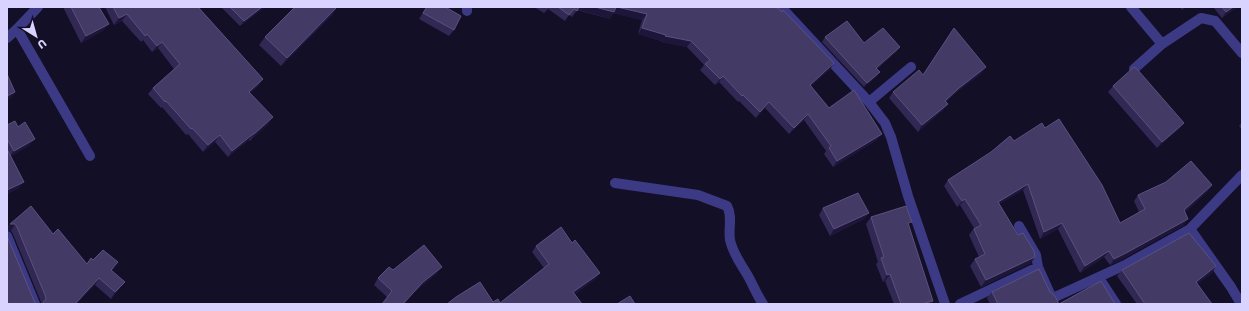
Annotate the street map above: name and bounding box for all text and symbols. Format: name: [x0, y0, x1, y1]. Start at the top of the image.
north arrow: [16, 16, 56, 56]
text: U: [34, 35, 50, 53]

